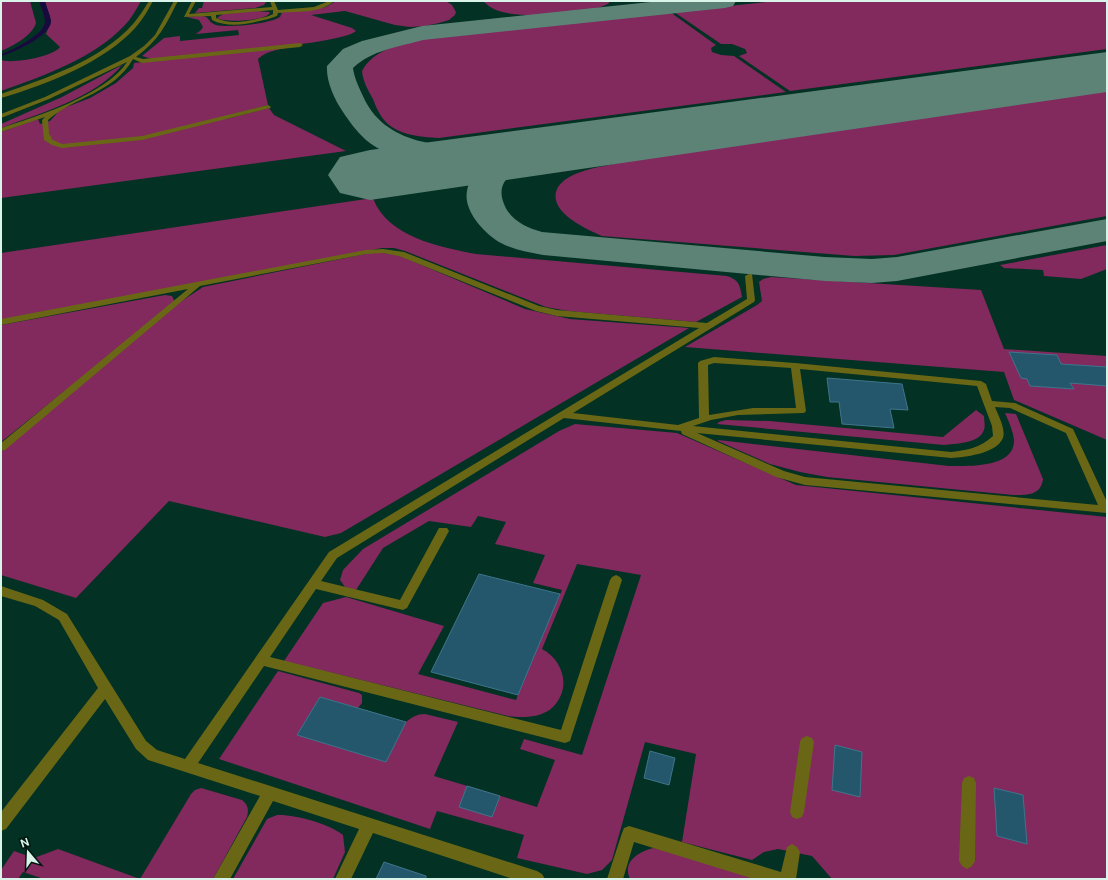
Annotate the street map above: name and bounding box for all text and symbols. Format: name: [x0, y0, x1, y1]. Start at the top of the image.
north arrow: [8, 832, 48, 872]
text: N: [19, 835, 31, 850]

